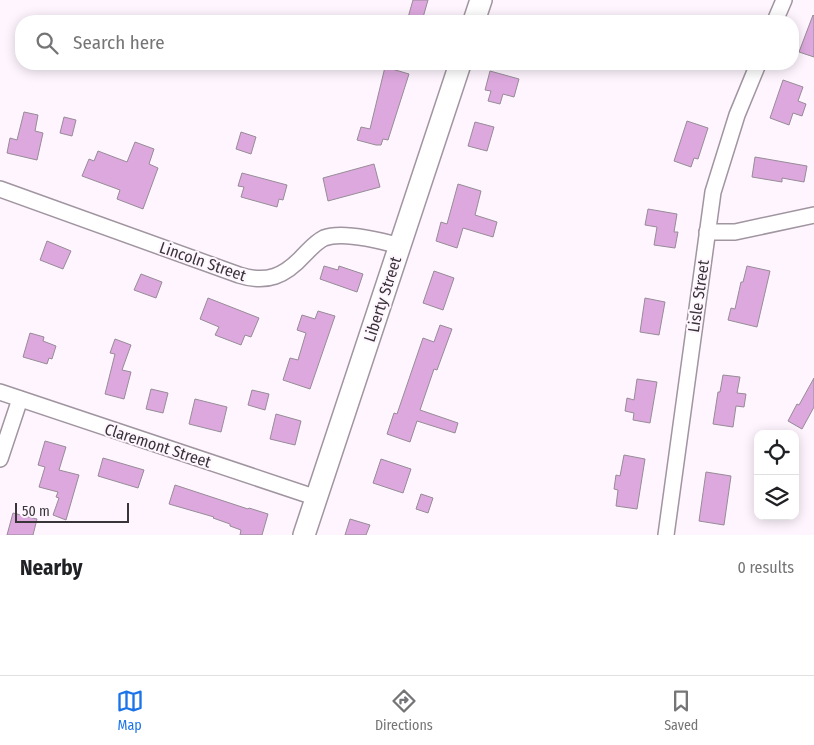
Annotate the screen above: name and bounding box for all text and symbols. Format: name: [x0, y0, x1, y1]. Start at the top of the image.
search box: [15, 15, 799, 70]
icon: search: [33, 29, 61, 57]
text: Search here: [73, 31, 165, 54]
street label: Lincoln Street: [157, 238, 249, 285]
street label: Liberty Street: [360, 253, 405, 344]
street label: Lisle Street: [684, 258, 713, 334]
street label: Claremont Street: [102, 419, 214, 472]
map controls: [754, 430, 799, 520]
button: locate: [754, 430, 799, 475]
button: layers: [754, 475, 799, 520]
scale bar: [15, 500, 129, 523]
text: 50 m: [22, 503, 50, 520]
text: Nearby: [20, 555, 82, 581]
text: 0 results: [737, 558, 794, 577]
tab: Map: [116, 687, 144, 734]
tab: Directions: [375, 687, 433, 734]
tab: Saved: [664, 687, 698, 734]

